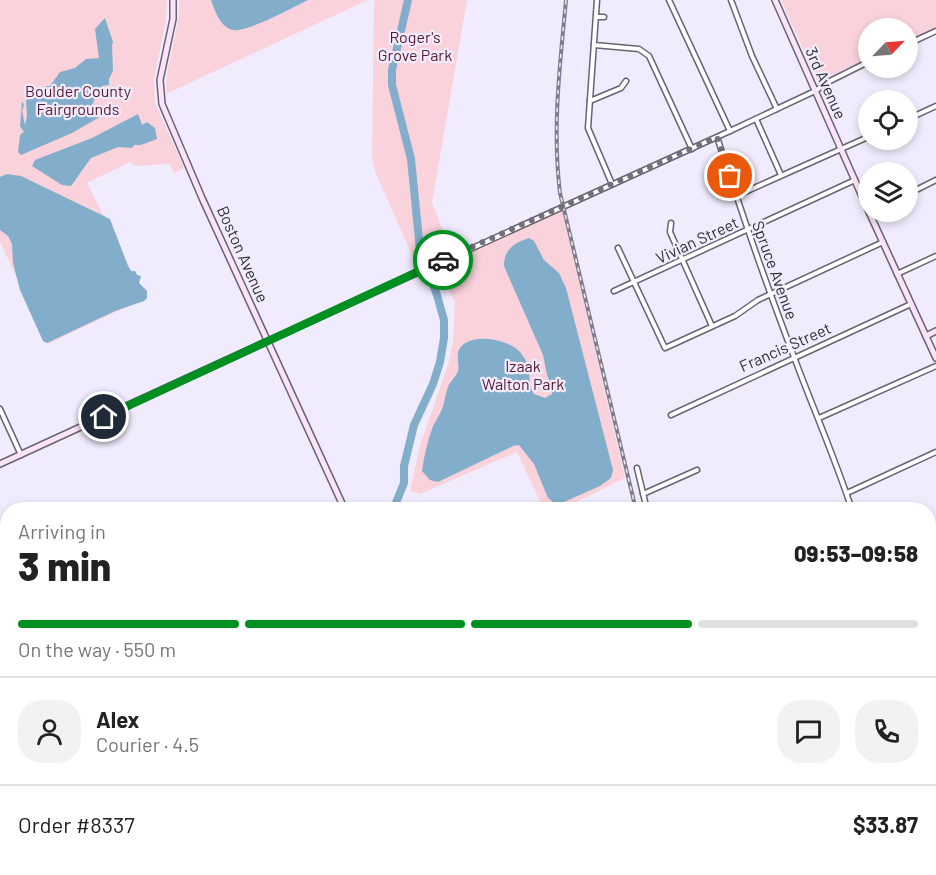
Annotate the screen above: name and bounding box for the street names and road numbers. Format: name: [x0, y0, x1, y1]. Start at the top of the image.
street label: 3rd Avenue: [802, 44, 851, 122]
street label: Boston Avenue: [214, 203, 273, 305]
street label: Vivian Street: [652, 212, 741, 267]
street label: Spruce Avenue: [749, 218, 802, 322]
street label: Francis Street: [736, 318, 834, 375]

